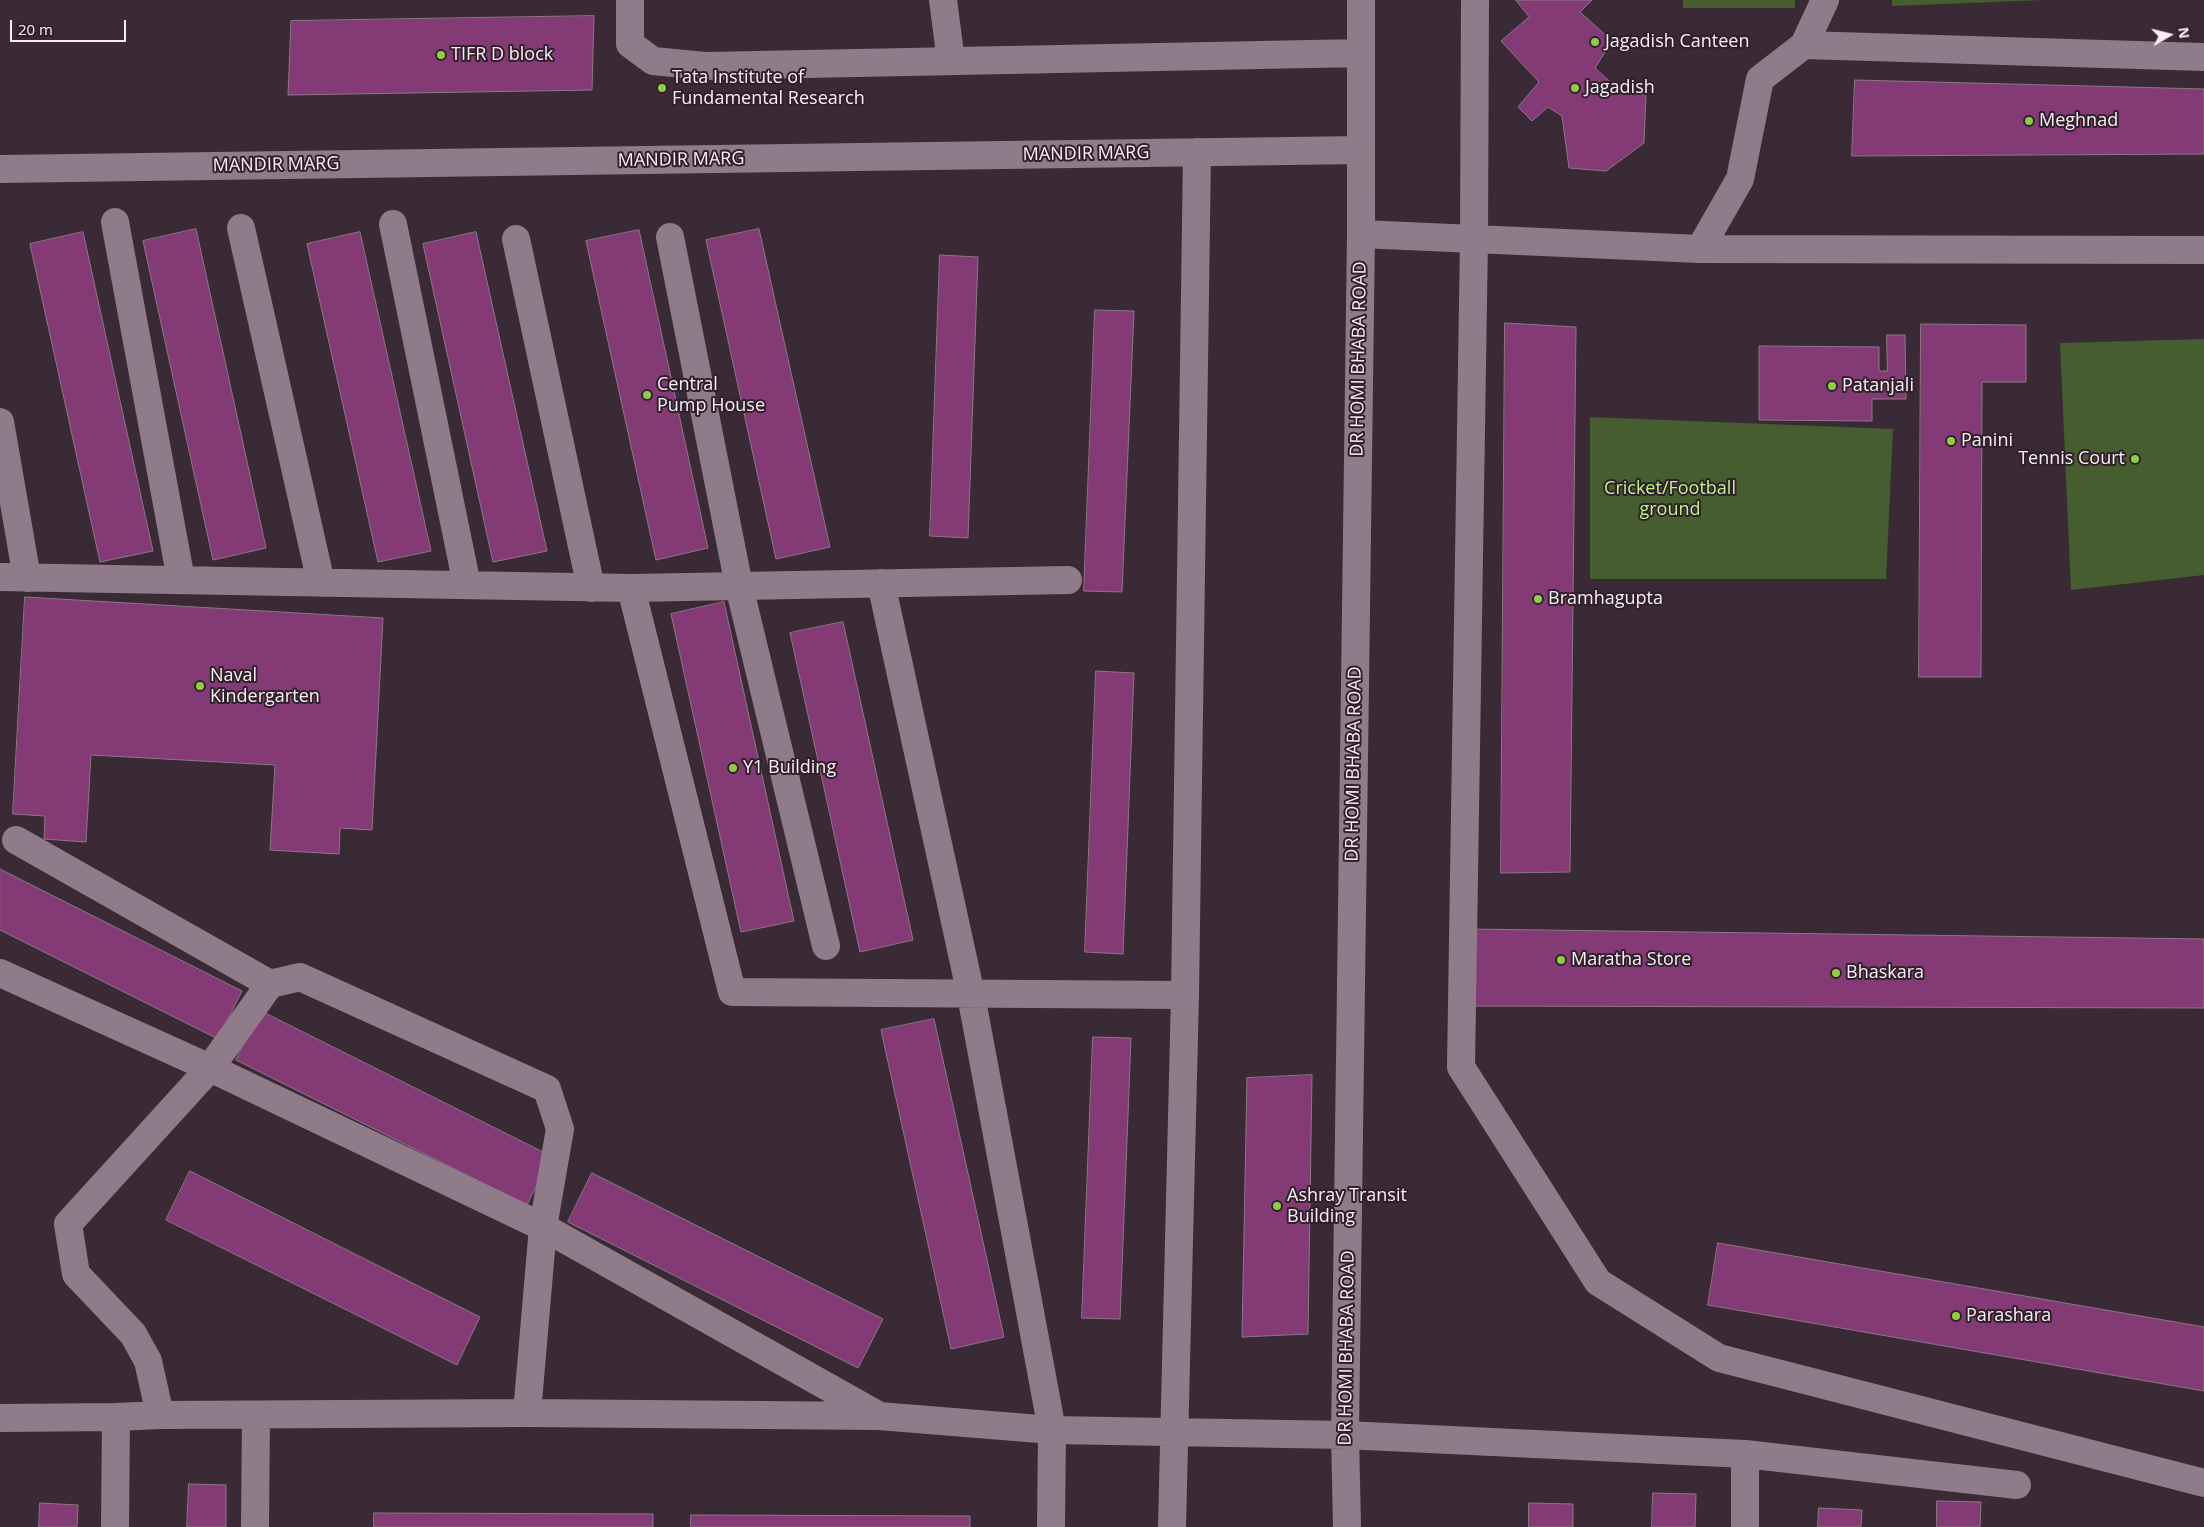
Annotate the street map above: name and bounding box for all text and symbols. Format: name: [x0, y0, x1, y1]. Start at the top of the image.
scale bar: [12, 10, 129, 42]
north arrow: [2144, 10, 2194, 60]
text: 20 m: [18, 19, 53, 39]
text: N: [2174, 26, 2195, 40]
place label: Jagadish Canteen: [1605, 31, 1750, 53]
marker: Jagadish Canteen: [1589, 36, 1601, 48]
place label: TIFR D block: [451, 44, 553, 66]
marker: TIFR D block: [435, 49, 447, 61]
place label: Tata Institute of Fundamental Research: [672, 67, 865, 110]
place label: Jagadish: [1585, 77, 1655, 99]
marker: Tata Institute of Fundamental Research: [656, 82, 668, 94]
marker: Jagadish: [1569, 82, 1581, 94]
place label: Meghnad: [2039, 110, 2118, 132]
marker: Meghnad: [2023, 115, 2035, 127]
street label: MANDIR MARG: [1022, 142, 1150, 166]
street label: MANDIR MARG: [617, 148, 745, 172]
street label: MANDIR MARG: [212, 153, 340, 177]
street label: DR HOMI BHABA ROAD: [1346, 261, 1372, 457]
place label: Central Pump House: [657, 374, 765, 416]
place label: Patanjali: [1842, 375, 1914, 397]
marker: Patanjali: [1826, 380, 1838, 392]
marker: Central Pump House: [641, 389, 653, 401]
place label: Panini: [1961, 430, 2013, 452]
marker: Panini: [1945, 435, 1957, 447]
place label: Tennis Court: [2018, 448, 2125, 470]
marker: Tennis Court: [2129, 453, 2141, 465]
park label: Cricket/Football ground: [1604, 478, 1736, 520]
place label: Bramhagupta: [1548, 588, 1663, 610]
marker: Bramhagupta: [1532, 593, 1544, 605]
place label: Naval Kindergarten: [210, 665, 320, 708]
street label: DR HOMI BHABA ROAD: [1341, 666, 1367, 862]
marker: Naval Kindergarten: [194, 680, 206, 692]
place label: Y1 Building: [743, 757, 836, 779]
marker: Y1 Building: [727, 762, 739, 774]
place label: Maratha Store: [1571, 949, 1691, 971]
marker: Maratha Store: [1555, 954, 1567, 966]
place label: Bhaskara: [1846, 962, 1924, 984]
marker: Bhaskara: [1830, 967, 1842, 979]
place label: Ashray Transit Building: [1287, 1185, 1407, 1228]
marker: Ashray Transit Building: [1271, 1200, 1283, 1212]
street label: DR HOMI BHABA ROAD: [1334, 1250, 1360, 1446]
place label: Parashara: [1966, 1305, 2051, 1327]
marker: Parashara: [1950, 1310, 1962, 1322]

